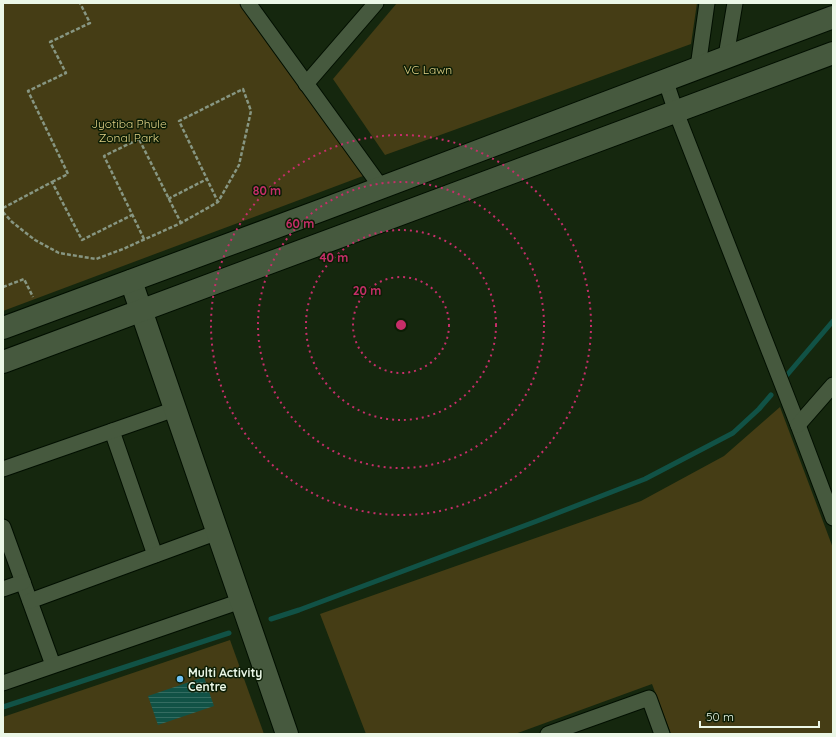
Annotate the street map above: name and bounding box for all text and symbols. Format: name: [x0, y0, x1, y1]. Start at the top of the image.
park label: VC Lawn: [404, 62, 452, 77]
park label: Jyotiba Phule Zonal Park: [91, 116, 167, 145]
text: 80 m: [253, 183, 281, 198]
text: 60 m: [286, 216, 314, 231]
text: 40 m: [320, 250, 348, 265]
text: 20 m: [353, 283, 381, 298]
centre of rings: [394, 318, 408, 332]
place label: Multi Activity Centre: [188, 665, 262, 694]
marker: Multi Activity Centre: [175, 674, 185, 684]
scale bar: [700, 703, 819, 729]
text: 50 m: [706, 709, 734, 724]

